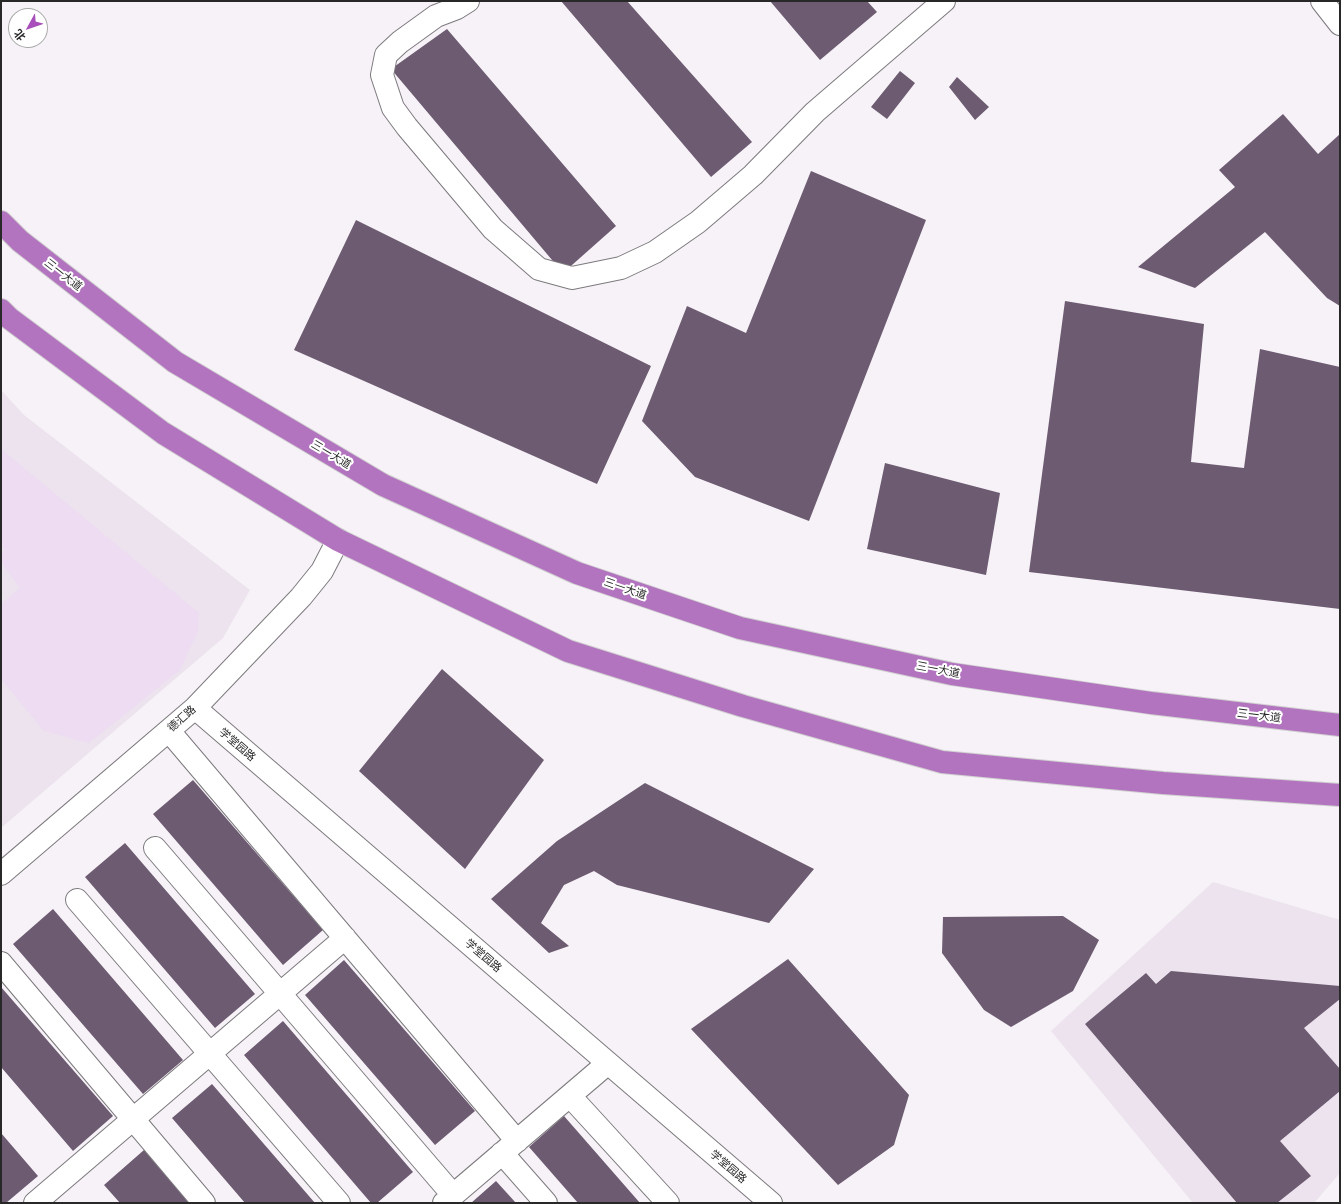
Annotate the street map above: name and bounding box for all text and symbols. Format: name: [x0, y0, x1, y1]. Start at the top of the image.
north arrow: [8, 8, 48, 48]
text: 北: [10, 26, 28, 44]
street label: 三一大道: [42, 256, 84, 294]
street label: 三一大道: [309, 438, 353, 472]
street label: 三一大道: [602, 576, 648, 602]
street label: 三一大道: [915, 659, 961, 681]
street label: 德汇路: [165, 703, 199, 735]
street label: 三一大道: [1236, 707, 1282, 725]
street label: 学堂园路: [216, 726, 258, 764]
street label: 学堂园路: [462, 937, 504, 975]
street label: 学堂园路: [707, 1148, 749, 1186]

